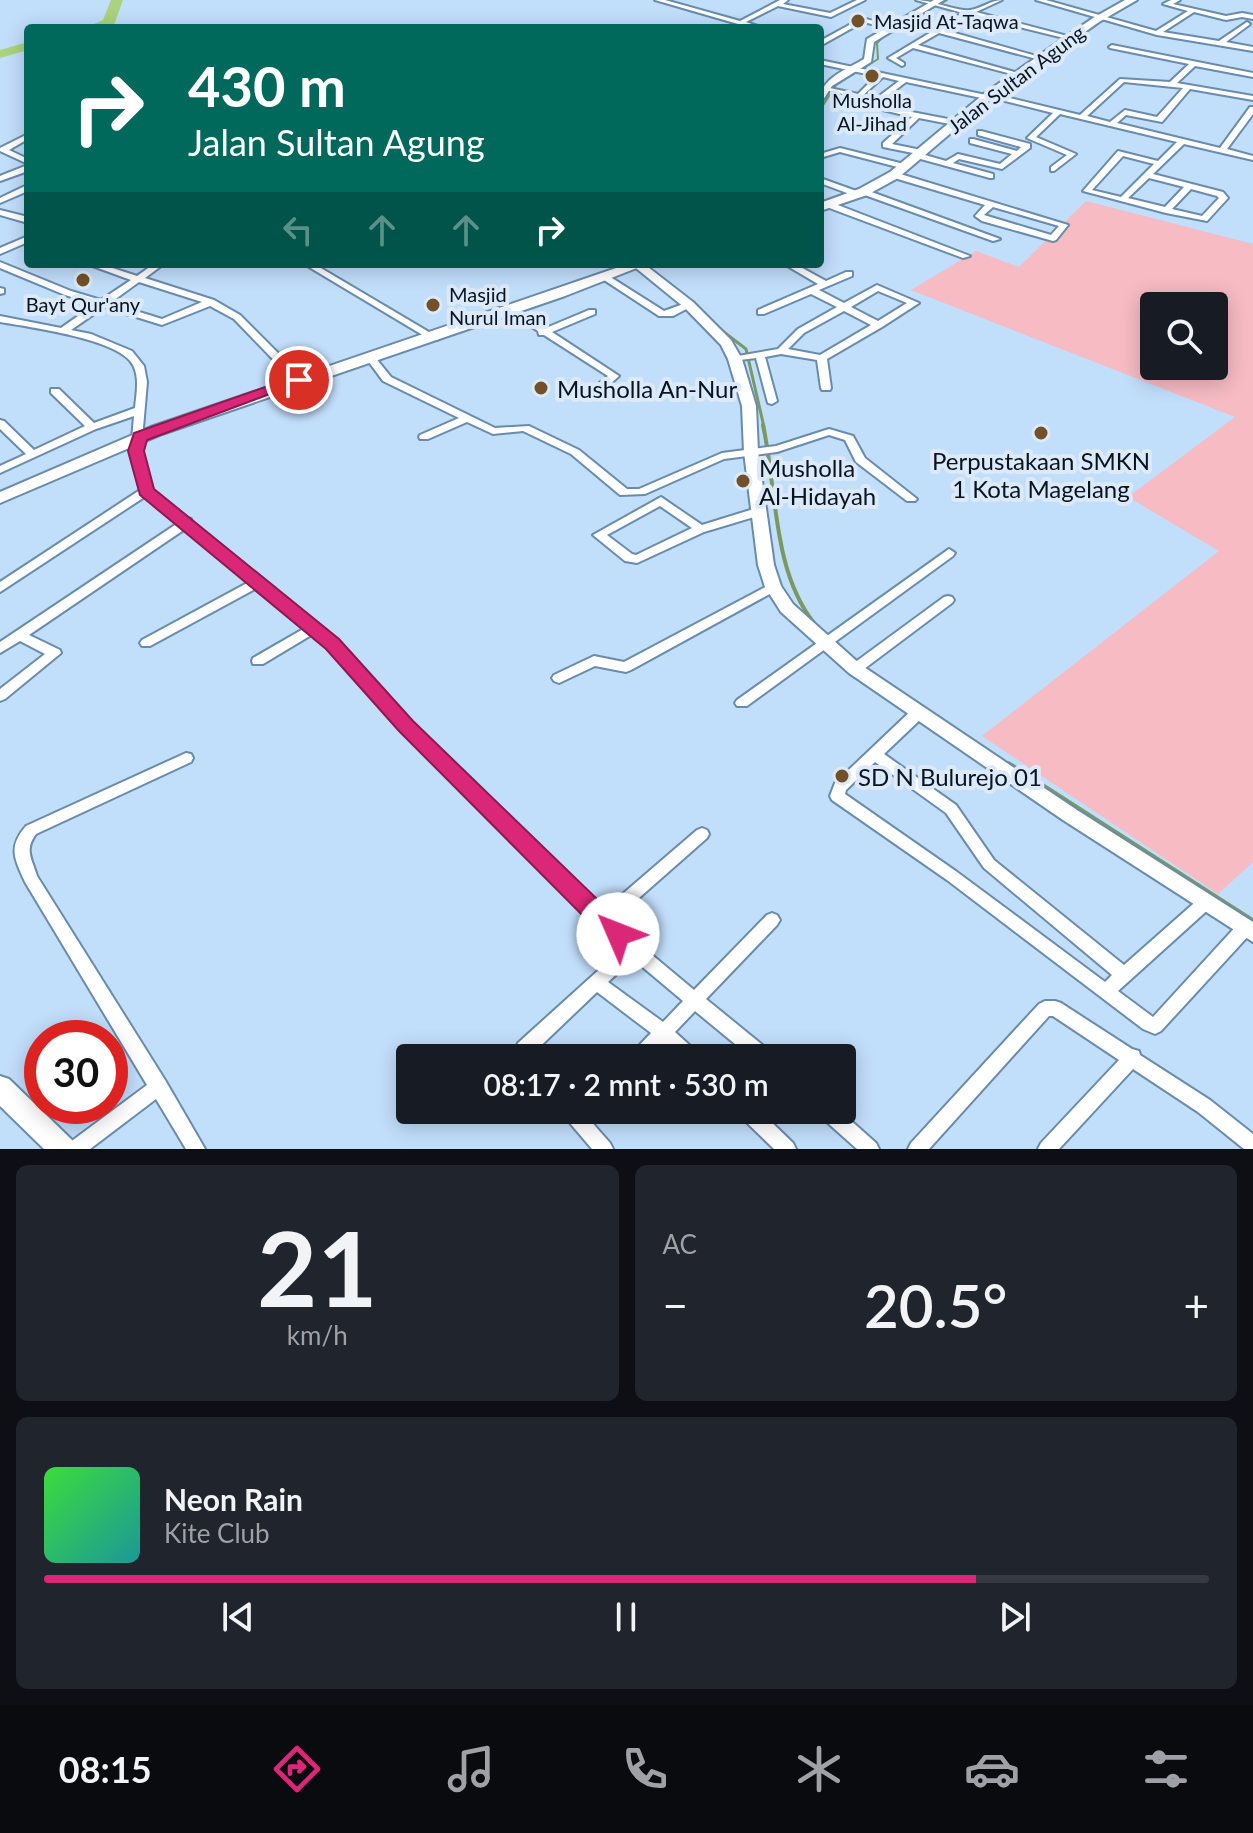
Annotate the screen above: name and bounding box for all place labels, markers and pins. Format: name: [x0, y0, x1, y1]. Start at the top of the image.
place label: Masjid At-Taqwa: [874, 9, 1019, 33]
marker: Masjid At-Taqwa: [849, 12, 867, 30]
marker: Musholla Al-Jihad: [863, 67, 881, 85]
place label: Musholla Al-Jihad: [832, 88, 912, 135]
marker: Bayt Qur'any: [74, 271, 92, 289]
place label: Masjid Nurul Iman: [449, 282, 547, 329]
place label: Bayt Qur'any: [26, 292, 141, 316]
marker: Masjid Nurul Iman: [424, 296, 442, 314]
pin: [265, 346, 333, 414]
place label: Musholla An-Nur: [557, 374, 737, 403]
marker: Musholla An-Nur: [532, 379, 550, 397]
marker: Perpustakaan SMKN 1 Kota Magelang: [1032, 424, 1050, 442]
place label: Perpustakaan SMKN 1 Kota Magelang: [932, 446, 1150, 503]
place label: Musholla Al-Hidayah: [759, 453, 876, 510]
marker: Musholla Al-Hidayah: [734, 472, 752, 490]
place label: SD N Bulurejo 01: [858, 762, 1042, 791]
marker: SD N Bulurejo 01: [833, 767, 851, 785]

